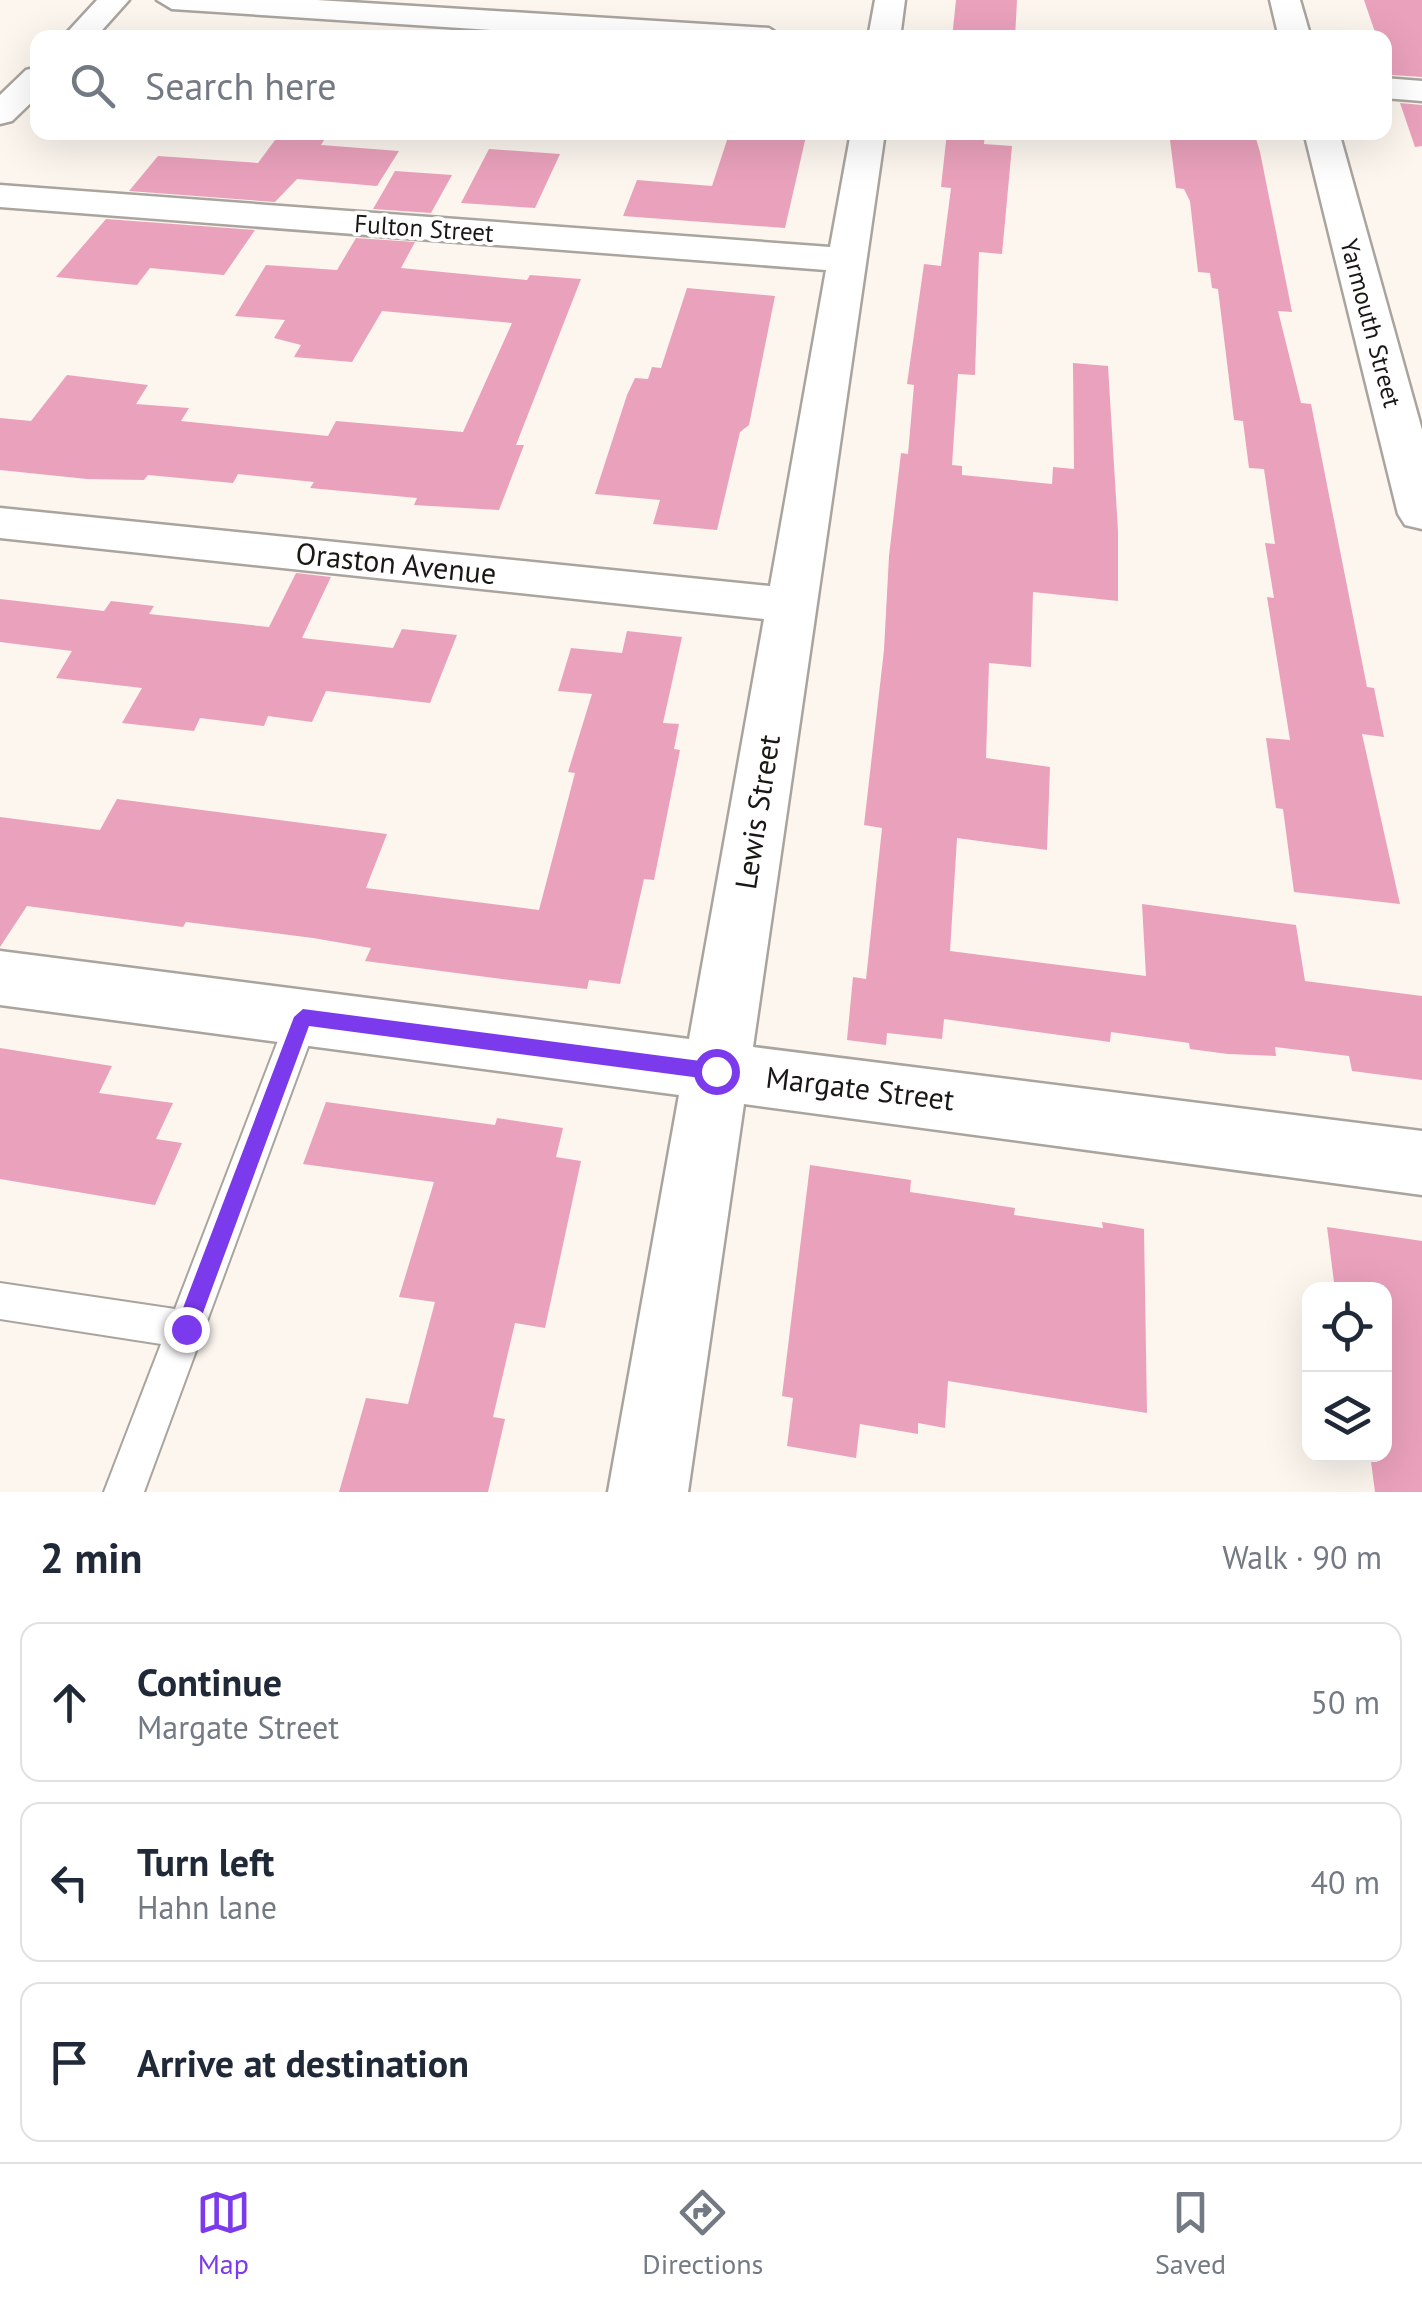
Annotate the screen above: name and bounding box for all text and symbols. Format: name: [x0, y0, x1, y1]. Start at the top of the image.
search box: [30, 30, 1392, 140]
icon: search: [65, 58, 120, 113]
text: Search here: [145, 61, 337, 110]
street label: Fulton Street: [353, 207, 495, 249]
street label: Yarmouth Street: [1333, 235, 1409, 411]
street label: Oraston Avenue: [294, 533, 498, 592]
street label: Lewis Street: [725, 732, 788, 892]
route start: [694, 1049, 740, 1095]
street label: Margate Street: [764, 1057, 957, 1118]
map controls: [1302, 1282, 1392, 1462]
button: locate: [1302, 1282, 1392, 1372]
route end: [164, 1307, 210, 1353]
button: layers: [1302, 1372, 1392, 1462]
text: 2 min: [40, 1530, 142, 1585]
text: Walk · 90 m: [1222, 1536, 1382, 1578]
text: Continue: [137, 1657, 282, 1706]
icon: ahead: [42, 1675, 97, 1730]
text: 50 m: [1311, 1681, 1380, 1723]
text: Margate Street: [137, 1706, 339, 1748]
text: Turn left: [137, 1837, 274, 1886]
icon: left: [42, 1855, 97, 1910]
text: 40 m: [1311, 1861, 1380, 1903]
text: Hahn lane: [137, 1886, 277, 1928]
icon: arrive: [42, 2035, 97, 2090]
text: Arrive at destination: [137, 2038, 469, 2087]
tab: Map: [196, 2185, 251, 2282]
tab: Directions: [642, 2185, 763, 2282]
tab: Saved: [1155, 2185, 1226, 2282]

